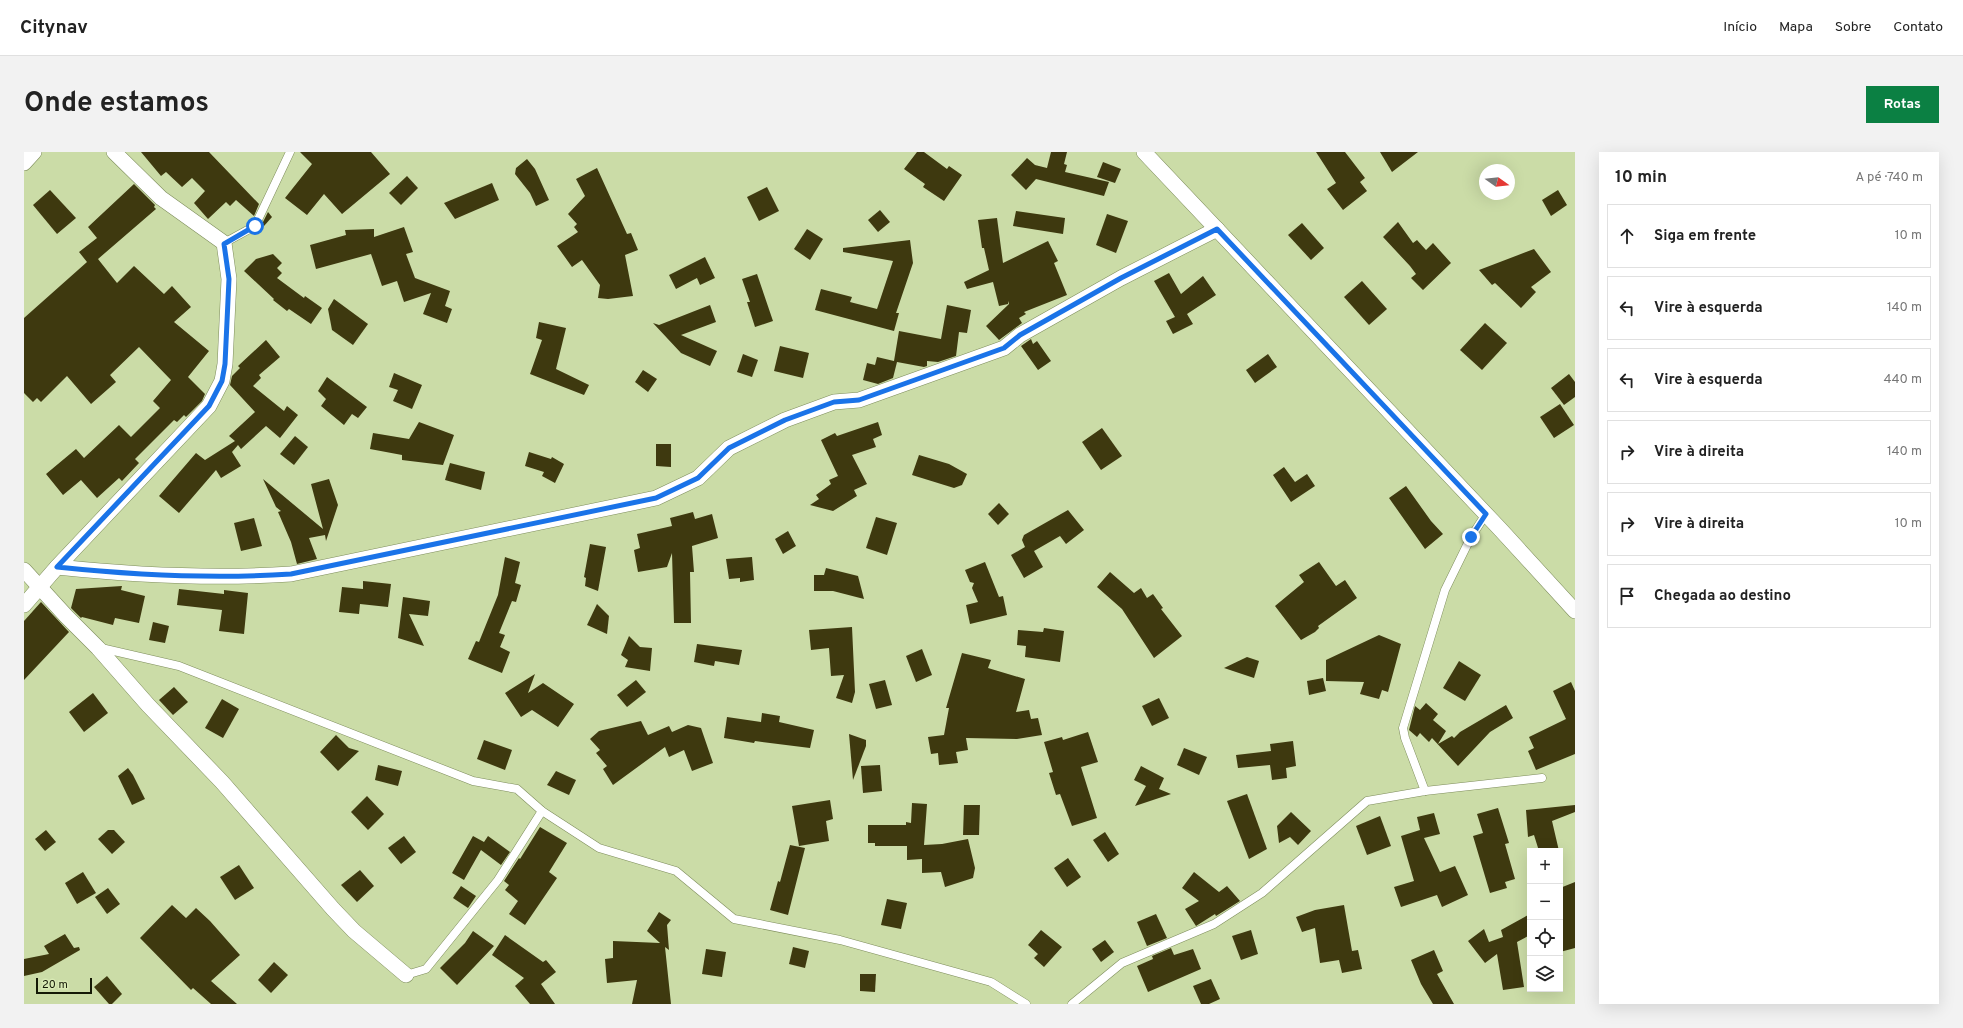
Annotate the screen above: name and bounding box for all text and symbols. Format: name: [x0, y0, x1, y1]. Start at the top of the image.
text: Citynav: [20, 16, 88, 40]
text: Início: [1723, 19, 1757, 36]
text: Mapa: [1779, 19, 1813, 36]
text: Sobre: [1835, 19, 1871, 36]
text: Contato: [1893, 19, 1943, 36]
text: Onde estamos: [24, 86, 209, 122]
button: Rotas: [1866, 86, 1939, 123]
north arrow: [1479, 164, 1515, 200]
text: 10 min: [1615, 167, 1667, 189]
text: A pé · 740 m: [1856, 170, 1923, 186]
route start: [246, 217, 264, 235]
icon: ahead: [1616, 225, 1638, 247]
text: Siga em frente: [1654, 227, 1756, 246]
text: 10 m: [1895, 228, 1922, 244]
icon: left: [1616, 297, 1638, 319]
text: Vire à esquerda: [1654, 299, 1763, 318]
text: 140 m: [1887, 300, 1922, 316]
icon: left: [1616, 369, 1638, 391]
text: Vire à esquerda: [1654, 371, 1763, 390]
text: 440 m: [1883, 372, 1922, 388]
icon: right: [1616, 441, 1638, 463]
text: Vire à direita: [1654, 443, 1744, 462]
text: 140 m: [1887, 444, 1922, 460]
icon: right: [1616, 513, 1638, 535]
text: Vire à direita: [1654, 515, 1744, 534]
text: 10 m: [1895, 516, 1922, 532]
route end: [1462, 528, 1480, 546]
icon: arrive: [1616, 585, 1638, 607]
text: Chegada ao destino: [1654, 587, 1791, 606]
map controls: [1527, 848, 1563, 992]
button: +: [1527, 848, 1563, 884]
button: −: [1527, 884, 1563, 920]
button: locate: [1527, 920, 1563, 956]
button: layers: [1527, 956, 1563, 992]
scale bar: [36, 976, 92, 995]
text: 20 m: [42, 978, 68, 992]

